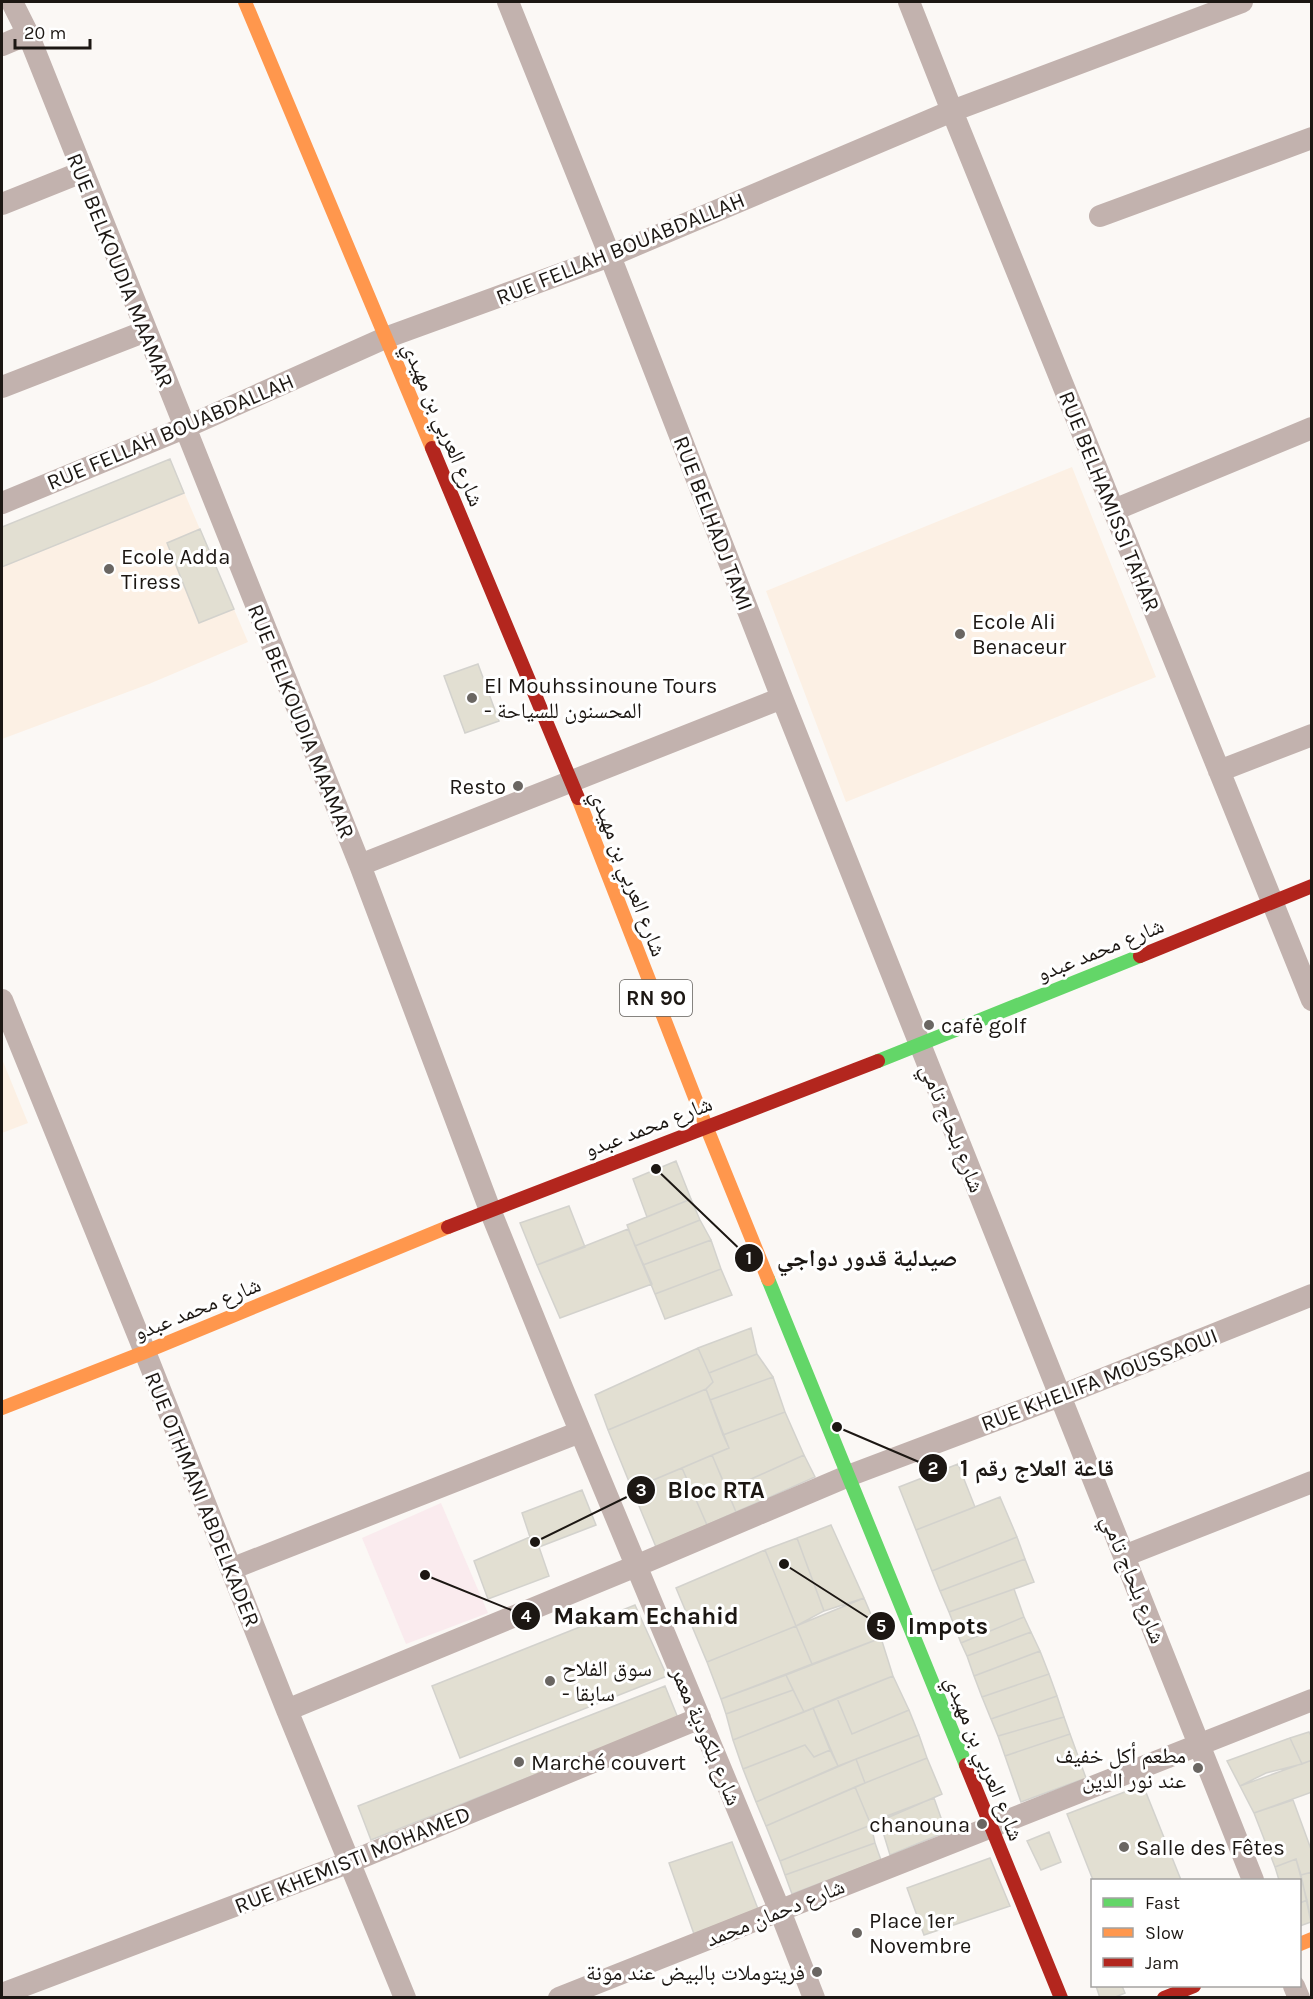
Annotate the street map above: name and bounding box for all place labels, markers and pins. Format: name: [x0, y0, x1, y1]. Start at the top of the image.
place label: Ecole Adda Tiress: [121, 544, 230, 595]
marker: Ecole Adda Tiress: [102, 562, 116, 576]
place label: Ecole Ali Benaceur: [972, 609, 1066, 660]
marker: Ecole Ali Benaceur: [953, 627, 967, 641]
place label: El Mouhssinoune Tours - المحسنون للسياحة: [484, 673, 717, 724]
marker: El Mouhssinoune Tours - المحسنون للسياحة: [465, 691, 479, 705]
place label: Resto: [449, 774, 506, 800]
marker: Resto: [511, 779, 525, 793]
place label: cafė golf: [941, 1013, 1027, 1039]
marker: cafė golf: [922, 1018, 936, 1032]
callout: صيدلية قدور دواجي: [734, 1237, 969, 1279]
callout: قاعة العلاج رقم 1: [918, 1447, 1126, 1489]
callout: Bloc RTA: [626, 1469, 777, 1511]
callout: Makam Echahid: [511, 1595, 751, 1637]
callout: Impots: [866, 1605, 1000, 1647]
place label: سوق الفلاح - سابقا: [562, 1656, 652, 1707]
marker: سوق الفلاح - سابقا: [543, 1674, 557, 1688]
place label: مطعم أكل خفيف عند نور الدين: [1055, 1742, 1186, 1794]
place label: Marché couvert: [531, 1750, 686, 1776]
marker: Marché couvert: [512, 1755, 526, 1769]
marker: مطعم أكل خفيف عند نور الدين: [1191, 1761, 1205, 1775]
place label: chanouna: [869, 1812, 970, 1838]
marker: chanouna: [975, 1817, 989, 1831]
place label: Salle des Fêtes: [1136, 1835, 1285, 1861]
marker: Salle des Fêtes: [1117, 1840, 1131, 1854]
place label: Place 1er Novembre: [869, 1908, 971, 1959]
marker: Place 1er Novembre: [850, 1926, 864, 1940]
place label: فريتوملات بالبيض عند مونة: [586, 1960, 805, 1986]
marker: فريتوملات بالبيض عند مونة: [810, 1965, 824, 1979]

